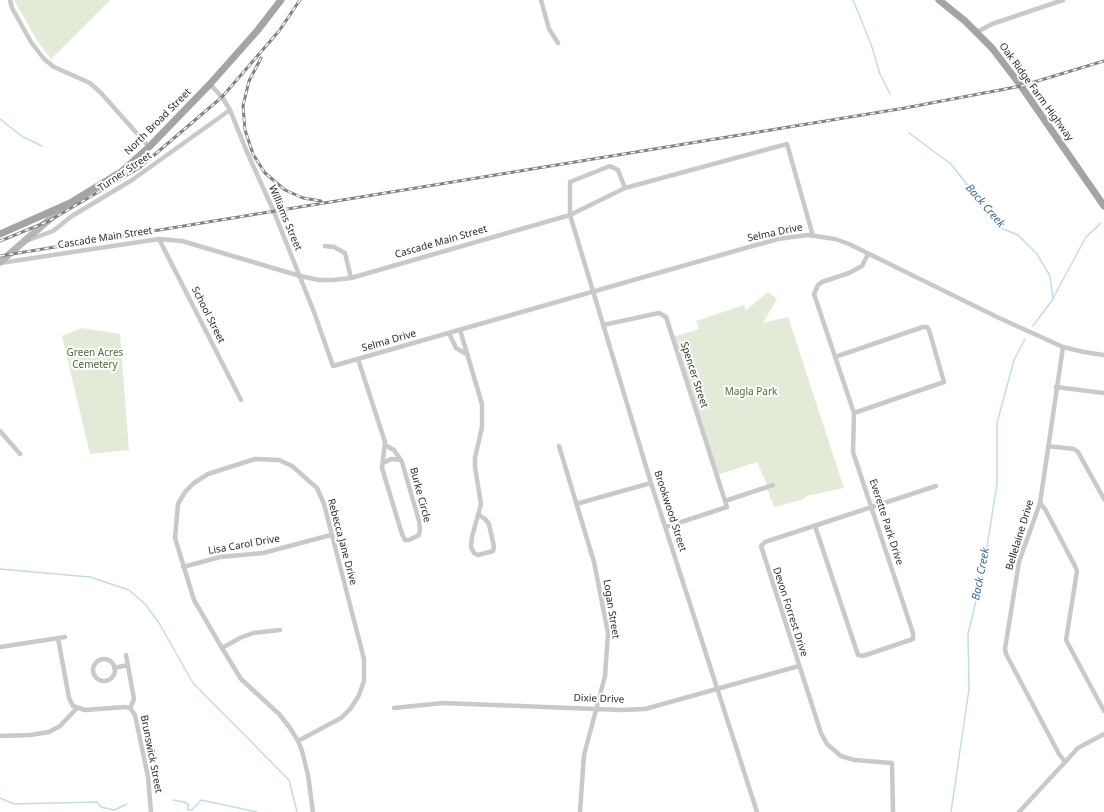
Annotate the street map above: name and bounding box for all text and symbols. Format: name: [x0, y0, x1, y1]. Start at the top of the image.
street label: Oak Ridge Farm Highway: [996, 41, 1076, 143]
street label: North Broad Street: [122, 86, 194, 158]
street label: Turner Street: [96, 150, 154, 194]
water label: Back Creek: [963, 182, 1007, 230]
street label: Williams Street: [266, 183, 304, 253]
street label: Selma Drive: [746, 221, 804, 245]
street label: Cascade Main Street: [393, 223, 489, 261]
street label: Cascade Main Street: [57, 225, 153, 251]
street label: School Street: [189, 285, 227, 345]
street label: Selma Drive: [360, 328, 418, 354]
street label: Spencer Street: [678, 341, 710, 409]
park label: Green Acres Cemetery: [67, 347, 123, 370]
park label: Magla Park: [725, 386, 777, 398]
street label: Burke Circle: [407, 466, 433, 524]
street label: Brookwood Street: [651, 469, 689, 553]
street label: Everette Park Drive: [866, 477, 906, 567]
street label: Rebecca Jane Drive: [325, 497, 359, 587]
street label: Bellelaine Drive: [1004, 498, 1036, 572]
street label: Lisa Carol Drive: [207, 533, 281, 557]
water label: Back Creek: [969, 547, 993, 601]
street label: Devon Forrest Drive: [770, 566, 810, 658]
street label: Logan Street: [600, 579, 622, 639]
street label: Dixie Drive: [573, 692, 625, 706]
street label: Brunswick Street: [138, 714, 164, 794]

